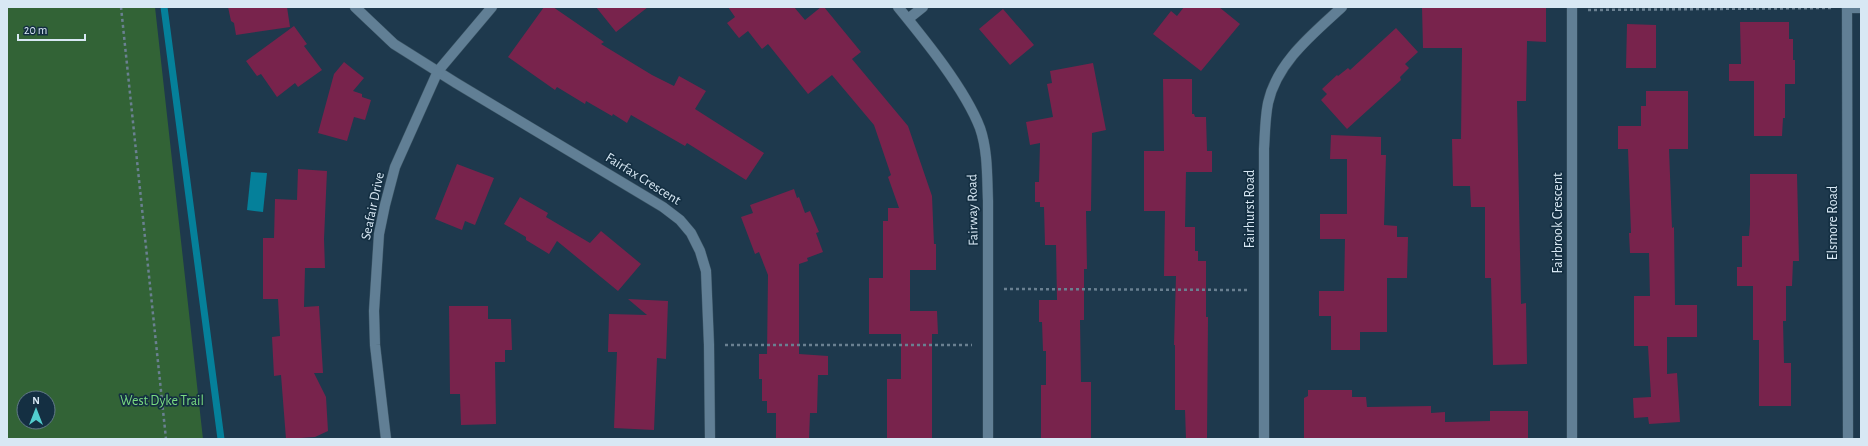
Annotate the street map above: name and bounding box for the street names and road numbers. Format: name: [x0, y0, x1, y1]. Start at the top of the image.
street label: Fairfax Crescent: [603, 150, 683, 208]
street label: Fairhurst Road: [1243, 170, 1257, 248]
street label: Seafair Drive: [359, 171, 387, 241]
street label: Fairbrook Crescent: [1551, 172, 1565, 273]
street label: Fairway Road: [965, 174, 981, 246]
street label: Elsmore Road: [1826, 186, 1840, 260]

